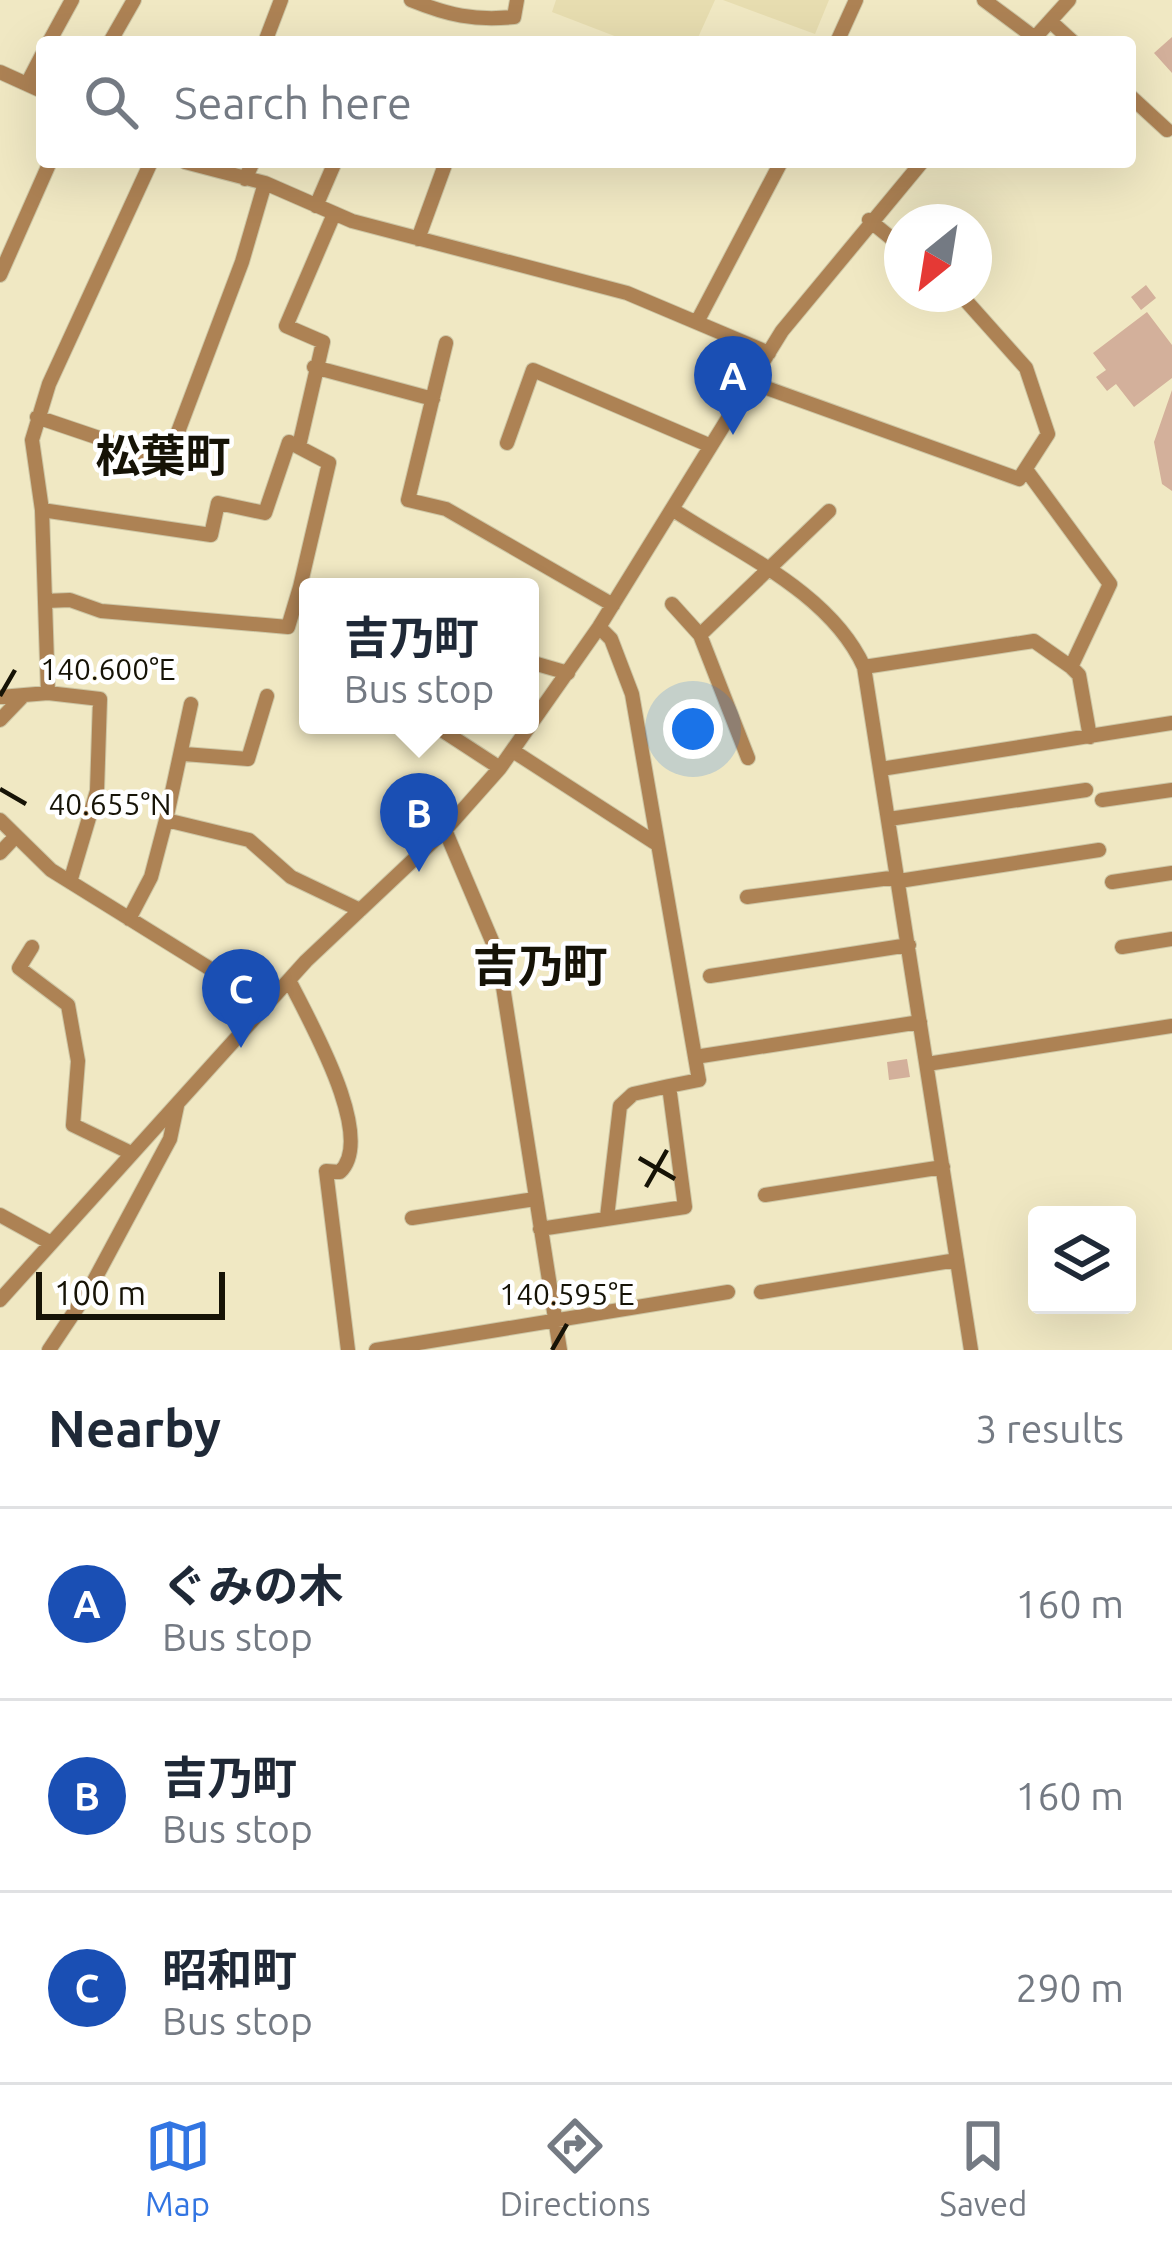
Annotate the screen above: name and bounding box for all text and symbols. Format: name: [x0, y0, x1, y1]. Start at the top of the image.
search box: [36, 36, 1136, 168]
icon: search: [78, 69, 144, 135]
text: Search here: [174, 77, 412, 128]
north arrow: [884, 204, 992, 312]
pin: A: [694, 336, 772, 435]
district label: 松葉町: [95, 430, 231, 481]
popup: [299, 578, 539, 734]
text: 吉乃町: [344, 612, 479, 663]
text: 140.600°E: [40, 652, 176, 686]
text: Bus stop: [344, 667, 494, 710]
your location: [663, 699, 723, 759]
pin: B: [380, 773, 458, 872]
text: 40.655°N: [48, 787, 172, 821]
district label: 吉乃町: [472, 940, 608, 991]
pin: C: [202, 949, 280, 1048]
map controls: [1028, 1206, 1136, 1314]
button: layers: [1028, 1206, 1136, 1314]
scale bar: [36, 1266, 225, 1319]
text: 100 m: [54, 1274, 146, 1311]
text: 140.595°E: [499, 1277, 635, 1311]
text: Nearby: [48, 1399, 221, 1457]
text: 3 results: [975, 1407, 1124, 1450]
text: ぐみの木: [162, 1560, 343, 1611]
text: A: [73, 1582, 101, 1625]
text: 160 m: [1015, 1582, 1124, 1625]
text: Bus stop: [162, 1615, 313, 1658]
text: 吉乃町: [162, 1752, 297, 1803]
text: B: [74, 1774, 100, 1817]
text: 160 m: [1015, 1774, 1124, 1817]
text: Bus stop: [162, 1807, 313, 1850]
text: 昭和町: [162, 1944, 297, 1995]
text: C: [75, 1966, 99, 2009]
text: 290 m: [1015, 1966, 1124, 2009]
text: Bus stop: [162, 1999, 313, 2042]
tab: Map: [145, 2113, 211, 2222]
tab: Directions: [500, 2113, 650, 2222]
tab: Saved: [940, 2113, 1027, 2222]

